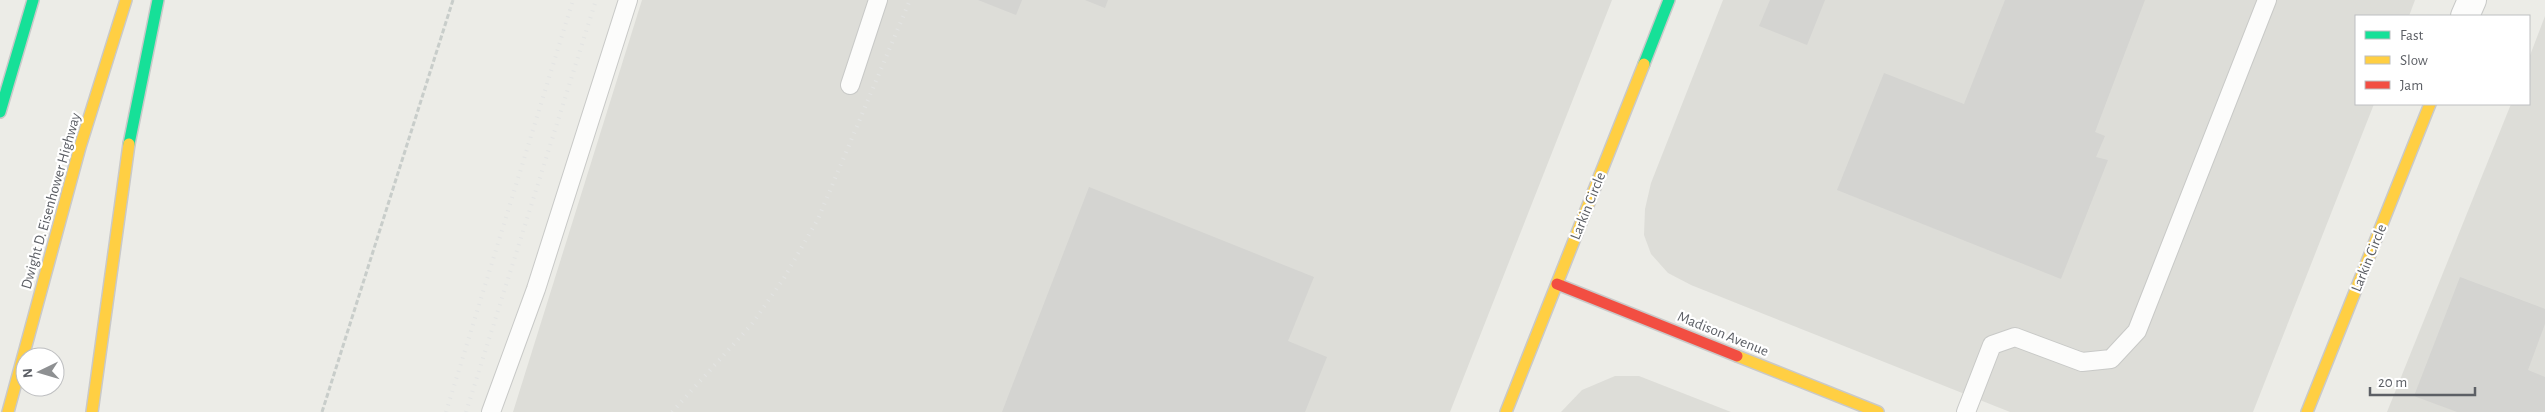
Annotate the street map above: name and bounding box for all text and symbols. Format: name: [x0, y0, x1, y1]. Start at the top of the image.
legend: [2355, 15, 2530, 105]
text: Fast: [2400, 28, 2424, 43]
text: Slow: [2400, 53, 2428, 68]
text: Jam: [2400, 78, 2423, 93]
street label: Dwight D. Eisenhower Highway: [19, 111, 84, 291]
street label: Larkin Circle: [1568, 170, 1608, 242]
street label: Larkin Circle: [2349, 222, 2389, 294]
street label: Madison Avenue: [1675, 309, 1771, 359]
north arrow: [15, 347, 65, 397]
scale bar: [2370, 364, 2475, 396]
text: N: [21, 368, 35, 379]
text: 20 m: [2378, 375, 2407, 390]

